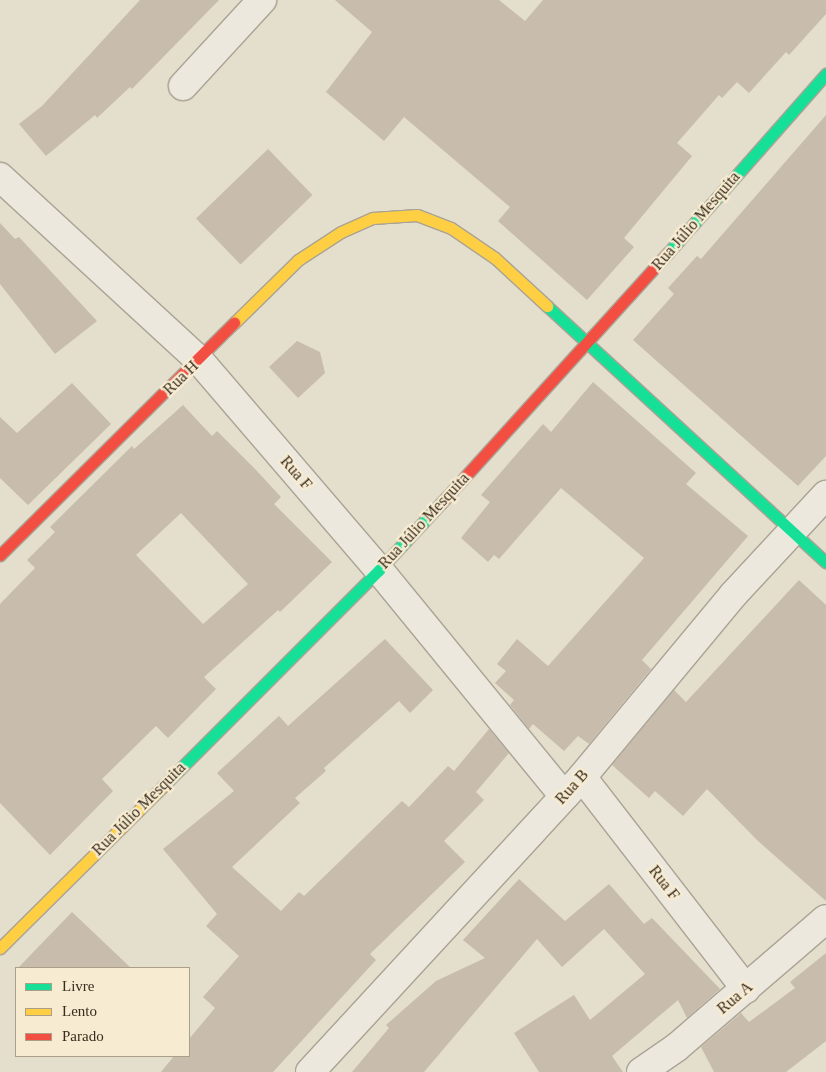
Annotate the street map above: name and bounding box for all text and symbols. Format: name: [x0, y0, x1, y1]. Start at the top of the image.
street label: Rua Júlio Mesquita: [648, 168, 744, 274]
street label: Rua H: [159, 357, 203, 399]
street label: Rua F: [276, 452, 316, 494]
street label: Rua Júlio Mesquita: [375, 469, 473, 573]
street label: Rua Júlio Mesquita: [88, 758, 190, 860]
street label: Rua B: [551, 766, 593, 808]
street label: Rua F: [645, 862, 683, 904]
legend: [15, 967, 190, 1057]
street label: Rua A: [713, 977, 757, 1019]
text: Livre: [62, 978, 94, 994]
text: Lento: [62, 1003, 97, 1019]
text: Parado: [62, 1028, 104, 1044]

